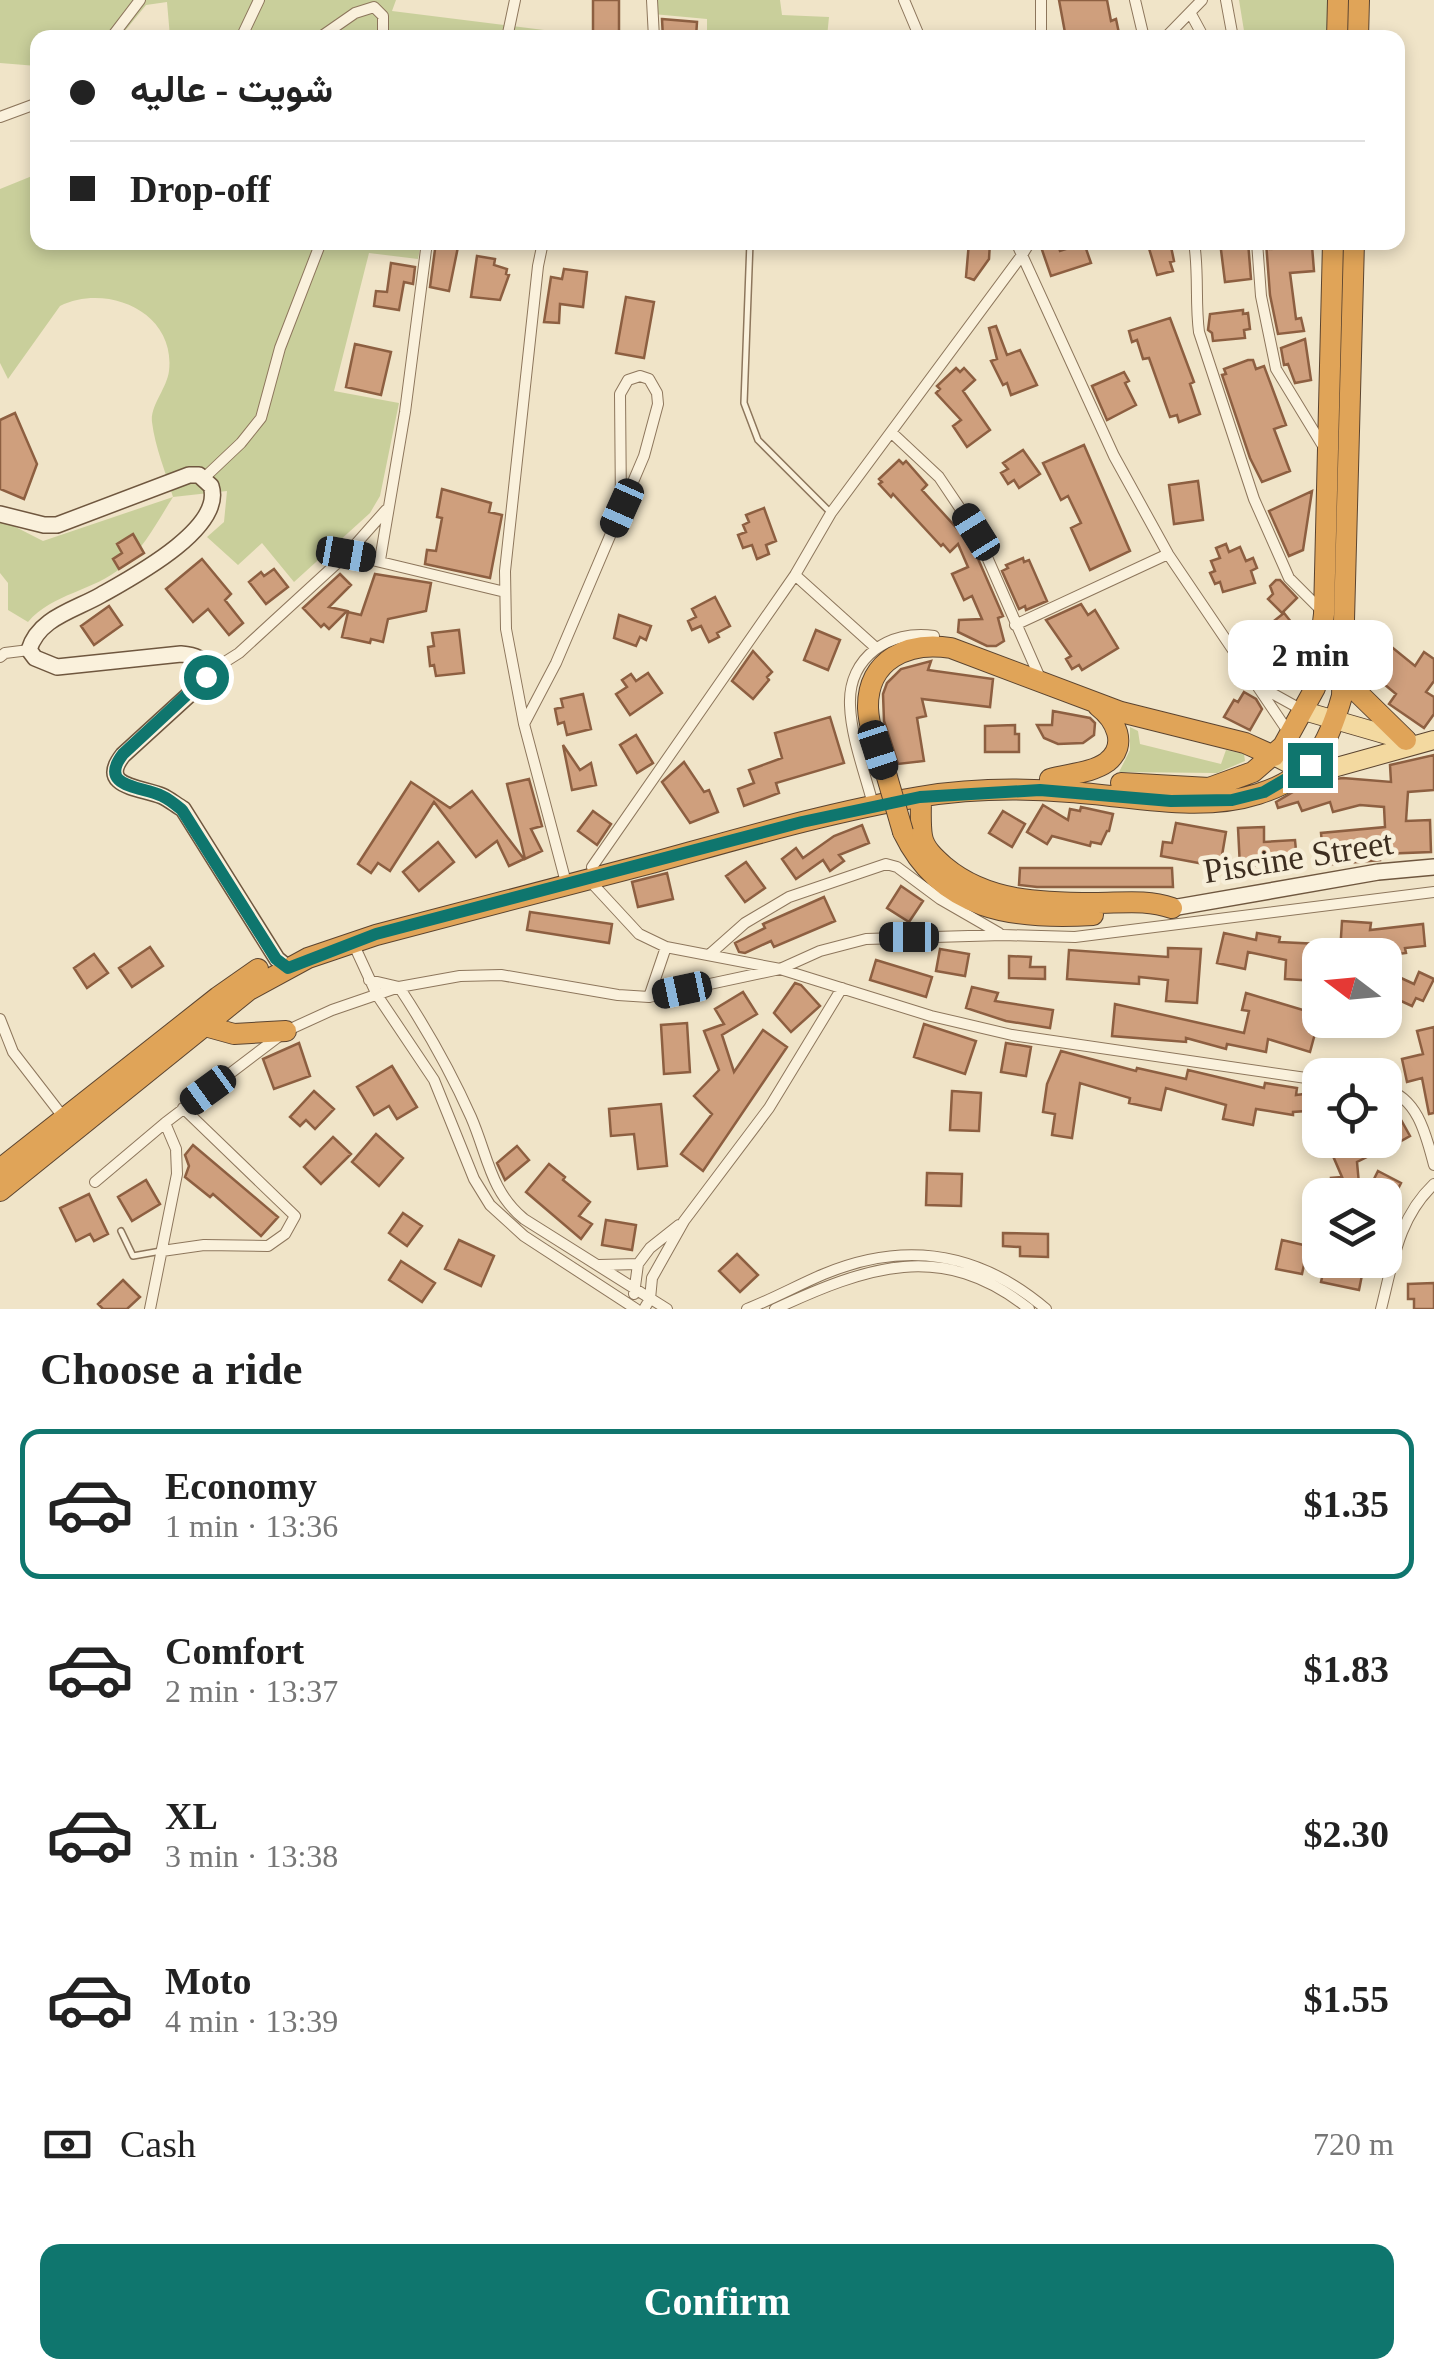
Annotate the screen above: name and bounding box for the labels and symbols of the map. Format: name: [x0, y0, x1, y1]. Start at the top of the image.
car: [596, 474, 648, 542]
car: [947, 499, 1005, 565]
car: [314, 534, 378, 574]
callout: 2 min: [1228, 620, 1392, 690]
route start: [184, 655, 229, 700]
car: [854, 717, 902, 783]
route end: [1288, 743, 1333, 788]
street label: Piscine Street: [1200, 823, 1396, 891]
car: [879, 922, 939, 952]
north arrow: [1302, 938, 1402, 1038]
car: [650, 969, 714, 1011]
car: [175, 1060, 241, 1120]

